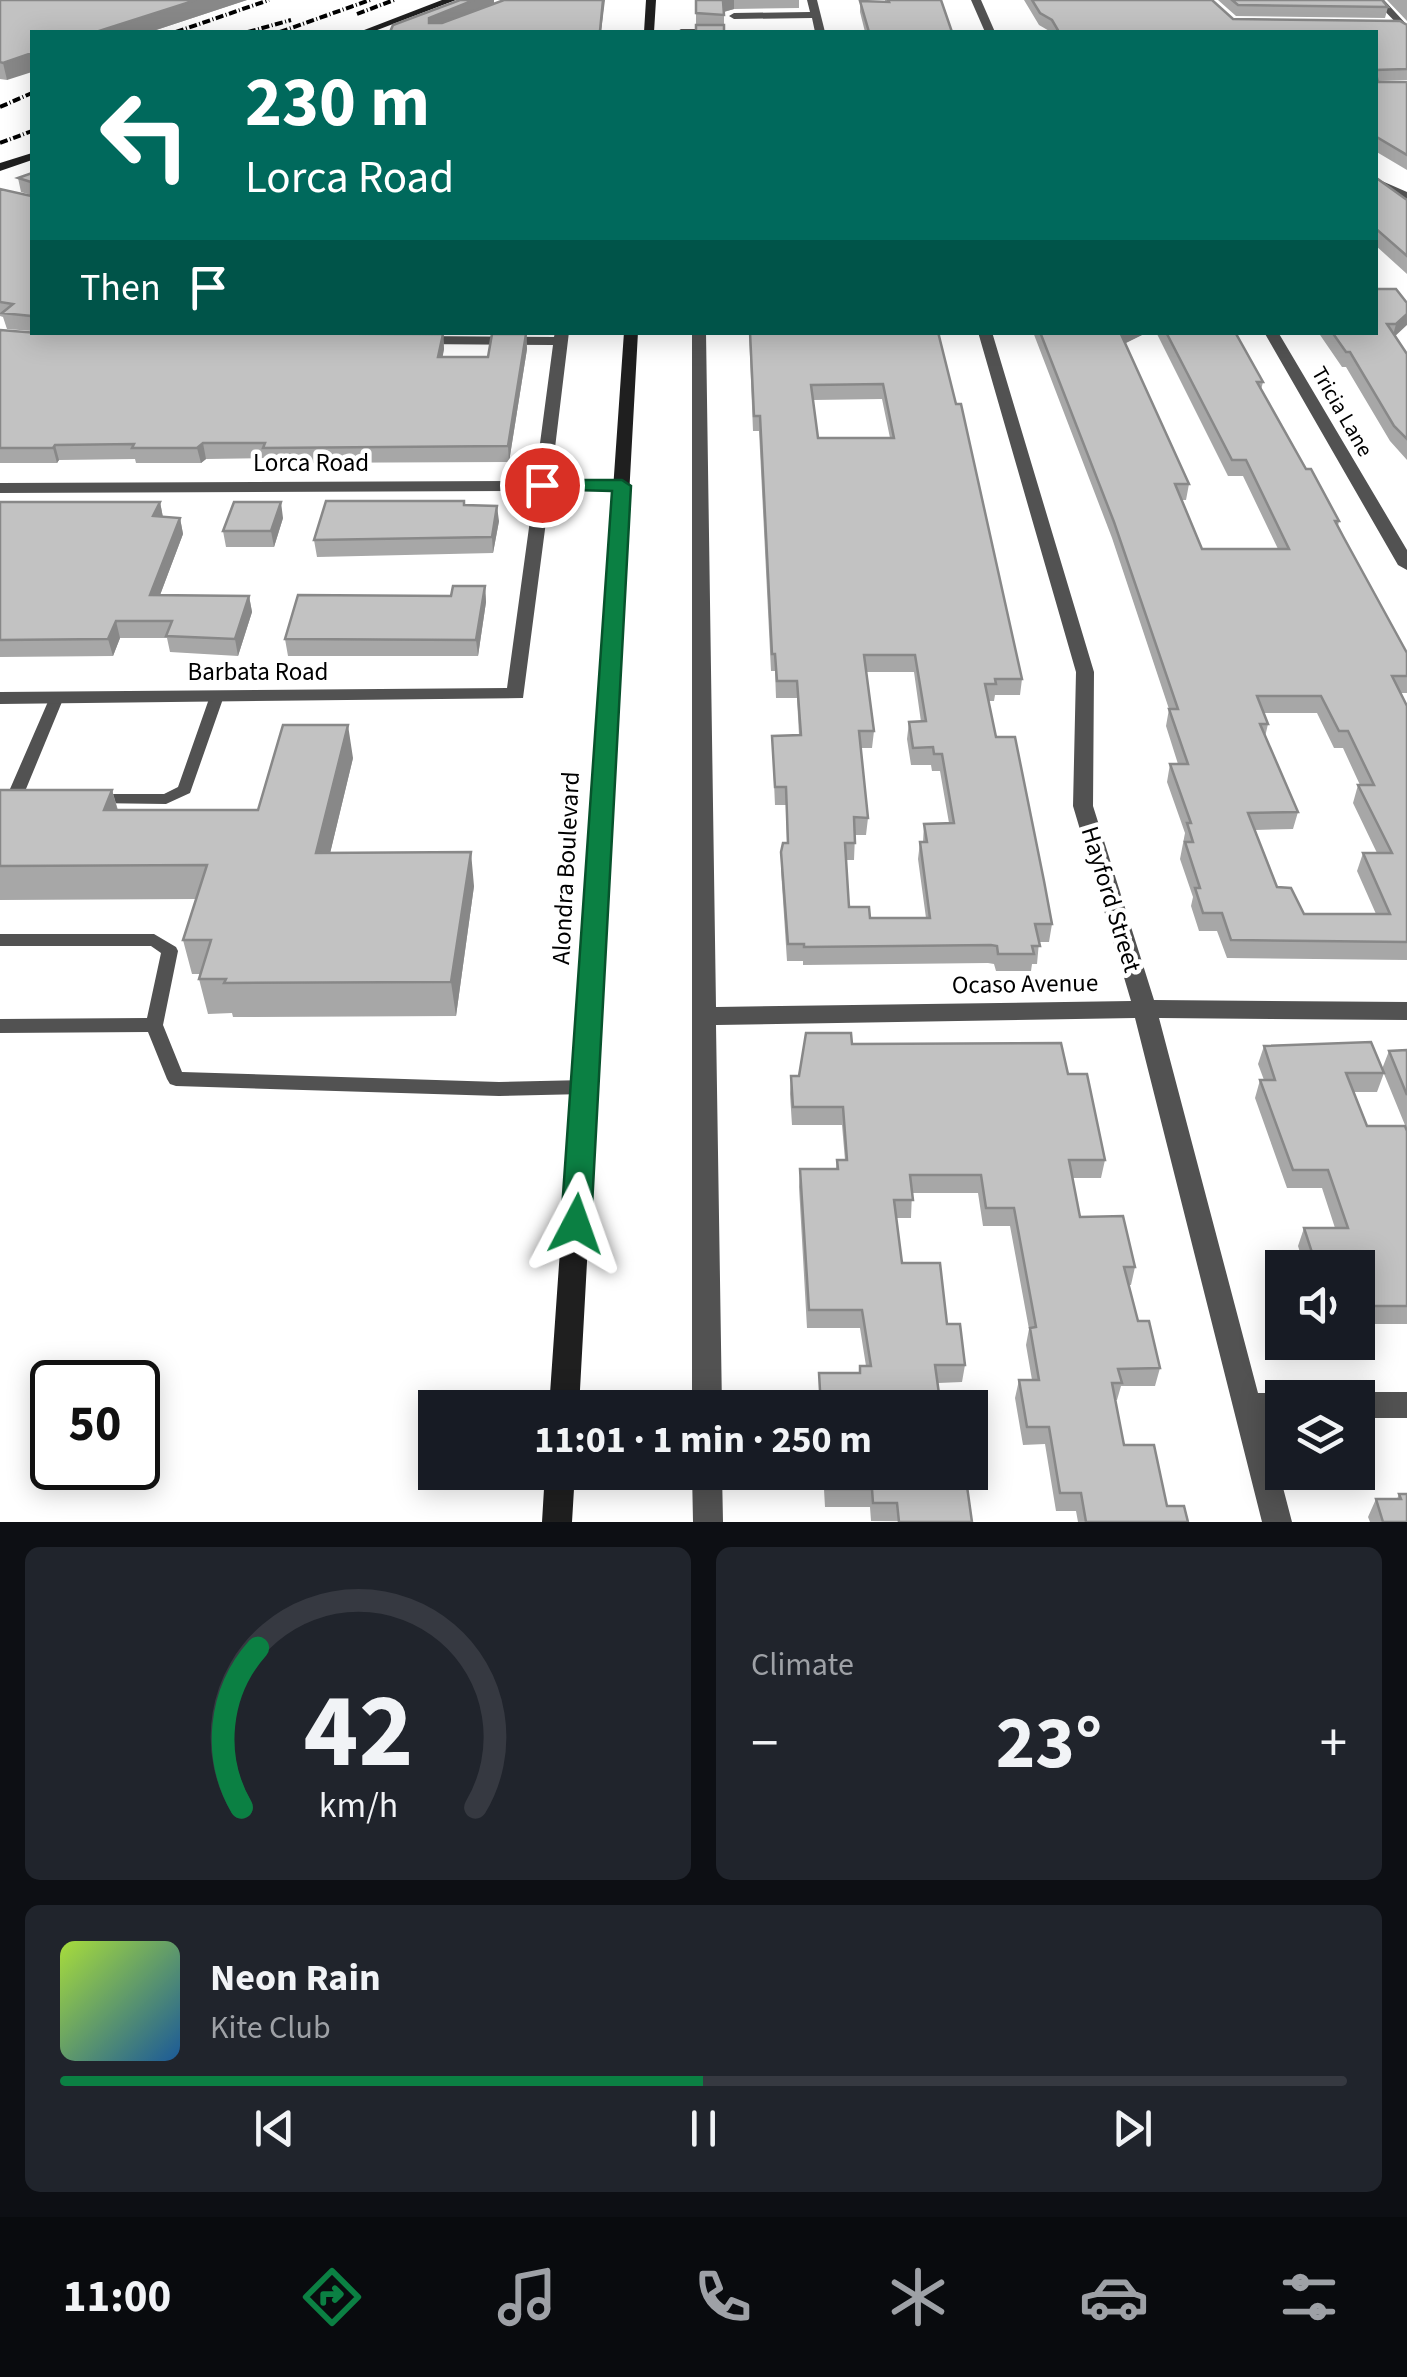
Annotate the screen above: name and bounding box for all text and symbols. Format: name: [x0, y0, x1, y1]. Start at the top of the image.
text: 230 m: [245, 53, 430, 153]
icon: left: [80, 70, 210, 200]
text: Lorca Road: [245, 146, 454, 210]
icon: arrive: [181, 260, 236, 315]
text: Then: [80, 261, 161, 315]
street label: Tricia Lane: [1303, 360, 1381, 463]
pin: [500, 443, 585, 528]
street label: Lorca Road: [253, 445, 369, 481]
icon: arrive: [515, 458, 570, 513]
street label: Barbata Road: [188, 654, 328, 690]
street label: Alondra Boulevard: [543, 770, 589, 966]
street label: Hayford Street: [1072, 822, 1151, 977]
street label: Ocaso Avenue: [951, 965, 1099, 1003]
position arrow: [524, 1172, 628, 1276]
map controls: [1265, 1250, 1375, 1490]
button: sound: [1265, 1250, 1375, 1360]
speed limit sign: 50: [30, 1360, 160, 1490]
button: layers: [1265, 1380, 1375, 1490]
text: 11:01 · 1 min · 250 m: [534, 1413, 872, 1467]
text: Climate: [751, 1642, 854, 1688]
text: 42: [303, 1659, 413, 1807]
text: 23°: [996, 1690, 1102, 1797]
text: −: [751, 1705, 778, 1783]
text: +: [1320, 1705, 1347, 1783]
text: km/h: [318, 1780, 398, 1831]
text: Neon Rain: [210, 1951, 381, 2005]
text: Kite Club: [210, 2005, 331, 2051]
icon: previous: [247, 2101, 302, 2156]
icon: pause: [676, 2101, 731, 2156]
icon: next: [1105, 2101, 1160, 2156]
icon: directions: [297, 2262, 367, 2332]
icon: music: [492, 2262, 562, 2332]
icon: phone: [688, 2262, 758, 2332]
icon: climate: [883, 2262, 953, 2332]
icon: car: [1079, 2262, 1149, 2332]
icon: filters: [1274, 2262, 1344, 2332]
text: 11:00: [63, 2265, 171, 2329]

